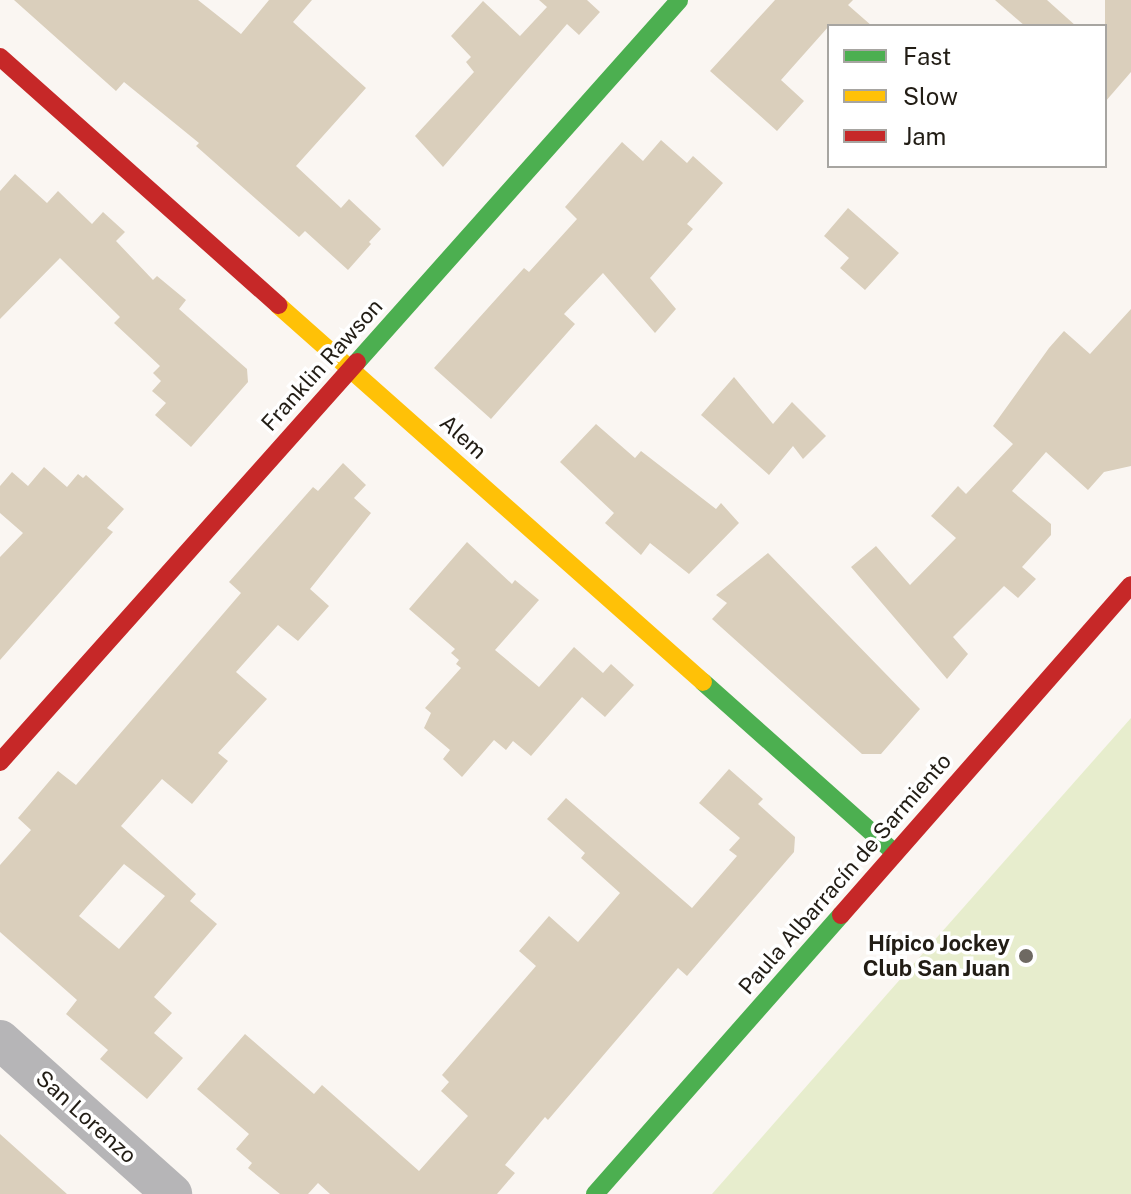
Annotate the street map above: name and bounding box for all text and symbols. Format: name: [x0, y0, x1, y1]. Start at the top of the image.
legend: [827, 24, 1107, 168]
text: Fast: [903, 42, 951, 70]
text: Slow: [903, 82, 958, 110]
text: Jam: [903, 122, 946, 150]
street label: Franklin Rawson: [256, 294, 388, 436]
street label: Alem: [434, 409, 492, 465]
street label: Paula Albarracín de Sarmiento: [733, 748, 957, 1000]
place label: Hípico Jockey Club San Juan: [863, 930, 1010, 982]
marker: Hípico Jockey Club San Juan: [1017, 947, 1035, 965]
street label: San Lorenzo: [30, 1065, 142, 1169]

